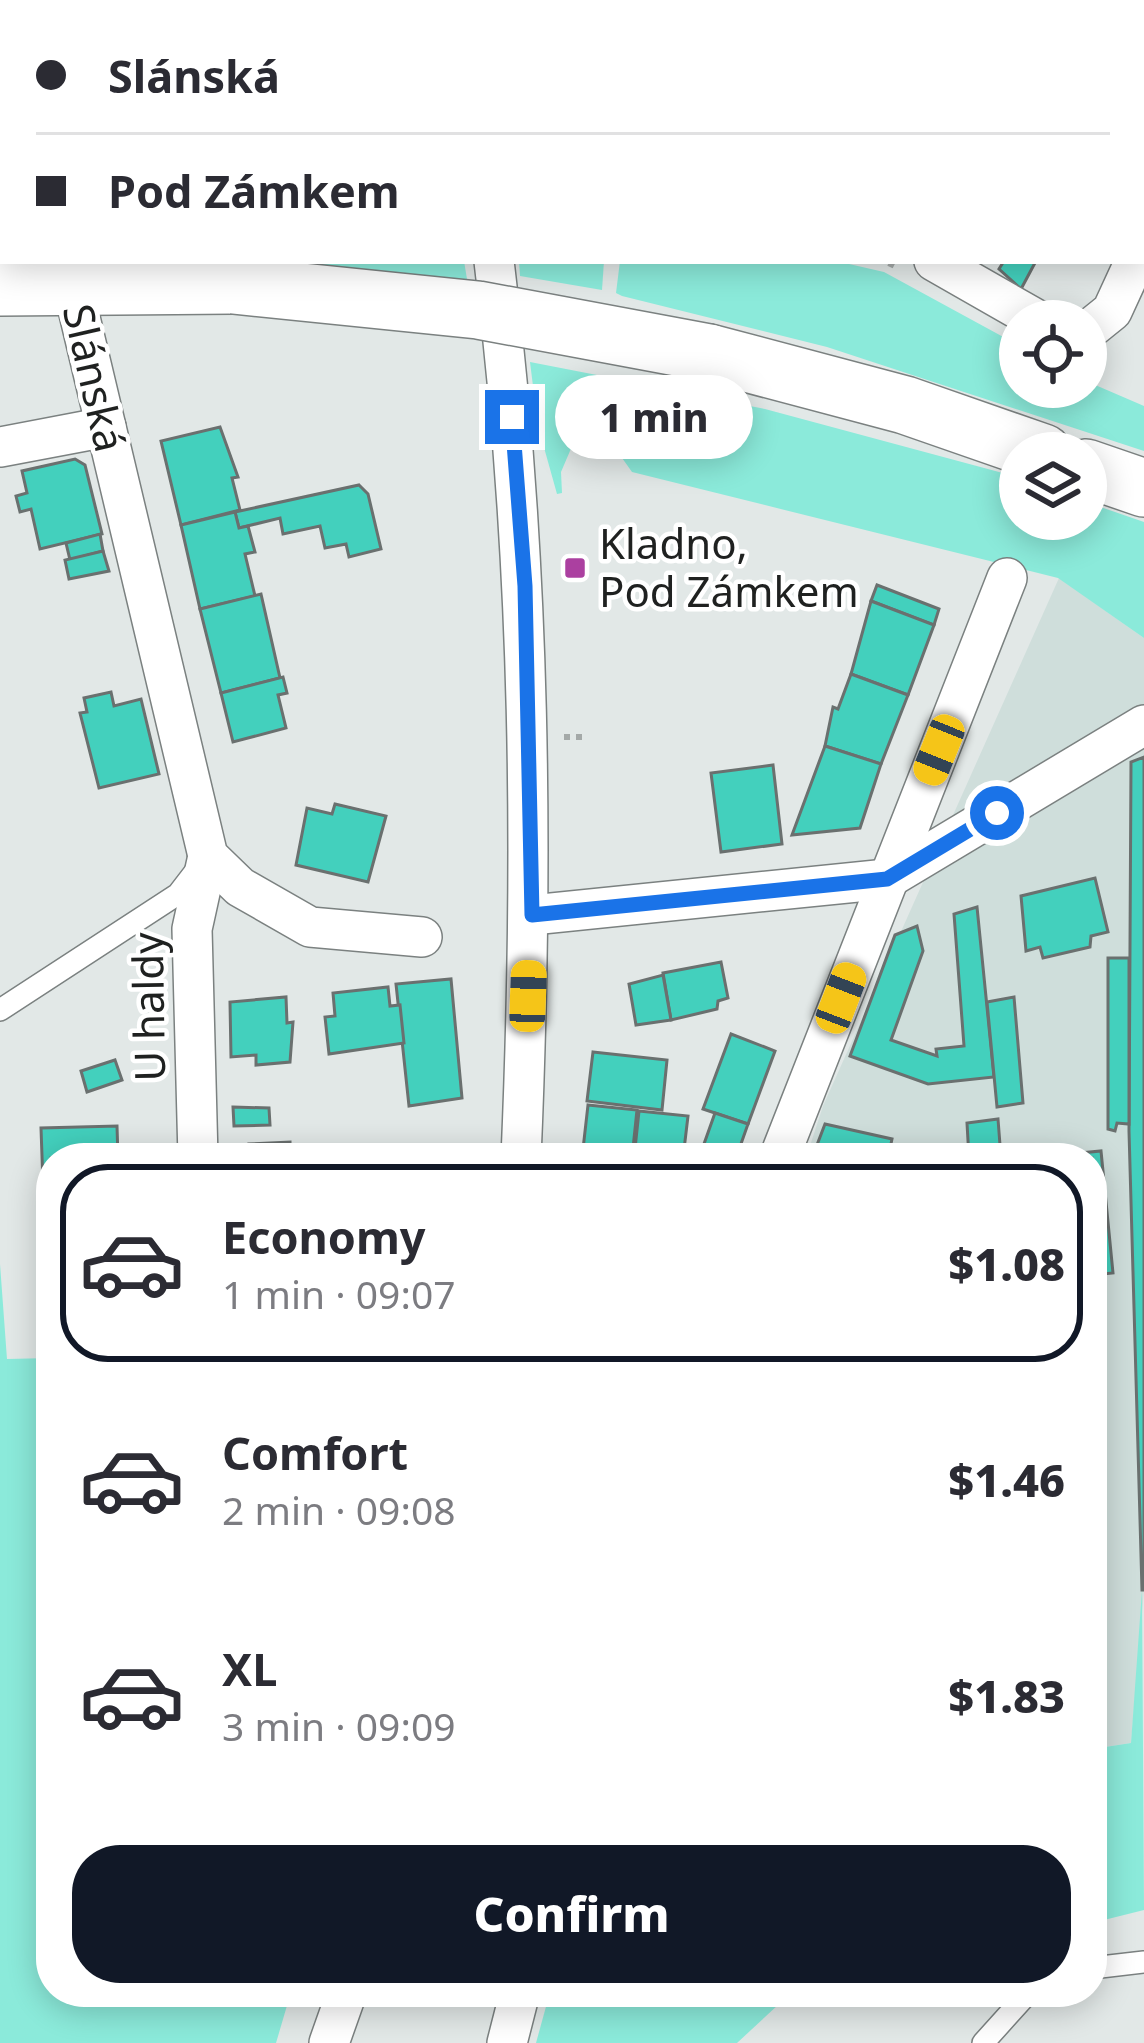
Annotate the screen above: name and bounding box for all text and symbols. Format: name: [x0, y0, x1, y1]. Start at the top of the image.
text: Slánská: [108, 45, 280, 106]
text: Pod Zámkem: [108, 160, 400, 221]
street label: Slánská: [51, 298, 140, 457]
map controls: [999, 300, 1107, 540]
button: locate: [999, 300, 1107, 408]
callout: 1 min: [554, 375, 752, 459]
route end: [485, 390, 539, 444]
text: 1 min: [600, 390, 708, 443]
button: layers: [999, 432, 1107, 540]
place label: Kladno, Pod Zámkem: [599, 514, 859, 619]
marker: Kladno, Pod Zámkem: [562, 555, 588, 581]
car: [909, 710, 969, 790]
route start: [970, 786, 1024, 840]
street label: U haldy: [118, 931, 177, 1082]
car: [811, 958, 871, 1038]
car: [509, 959, 547, 1033]
text: Economy: [222, 1206, 426, 1267]
icon: car: [78, 1209, 186, 1317]
text: $1.08: [948, 1233, 1065, 1294]
text: 1 min · 09:07: [222, 1267, 456, 1320]
text: Comfort: [222, 1422, 408, 1483]
icon: car: [78, 1425, 186, 1533]
text: $1.46: [948, 1449, 1065, 1510]
text: 2 min · 09:08: [222, 1483, 456, 1536]
text: XL: [222, 1638, 277, 1699]
icon: car: [78, 1641, 186, 1749]
text: $1.83: [948, 1665, 1065, 1726]
text: 3 min · 09:09: [222, 1699, 456, 1752]
button: Confirm: [72, 1845, 1071, 1983]

